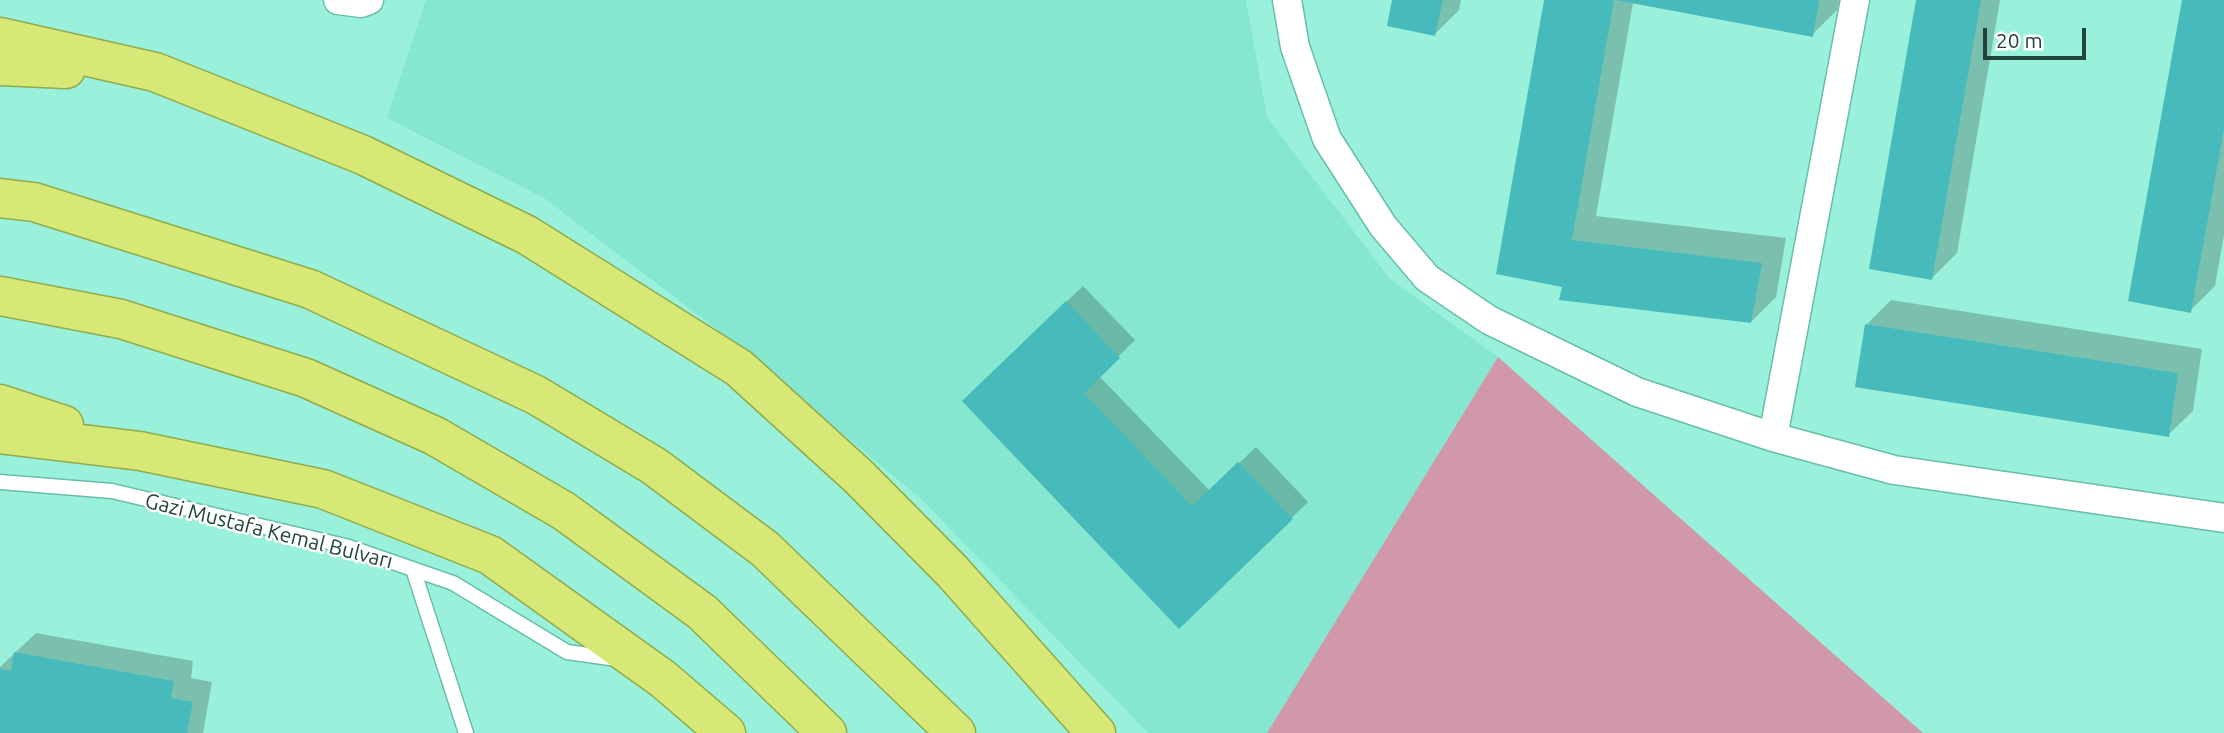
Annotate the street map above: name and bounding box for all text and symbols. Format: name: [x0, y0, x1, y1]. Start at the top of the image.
scale bar: [1986, 14, 2089, 58]
text: 20 m: [1996, 28, 2043, 52]
street label: Gazi Mustafa Kemal Bulvarı: [143, 488, 395, 574]

